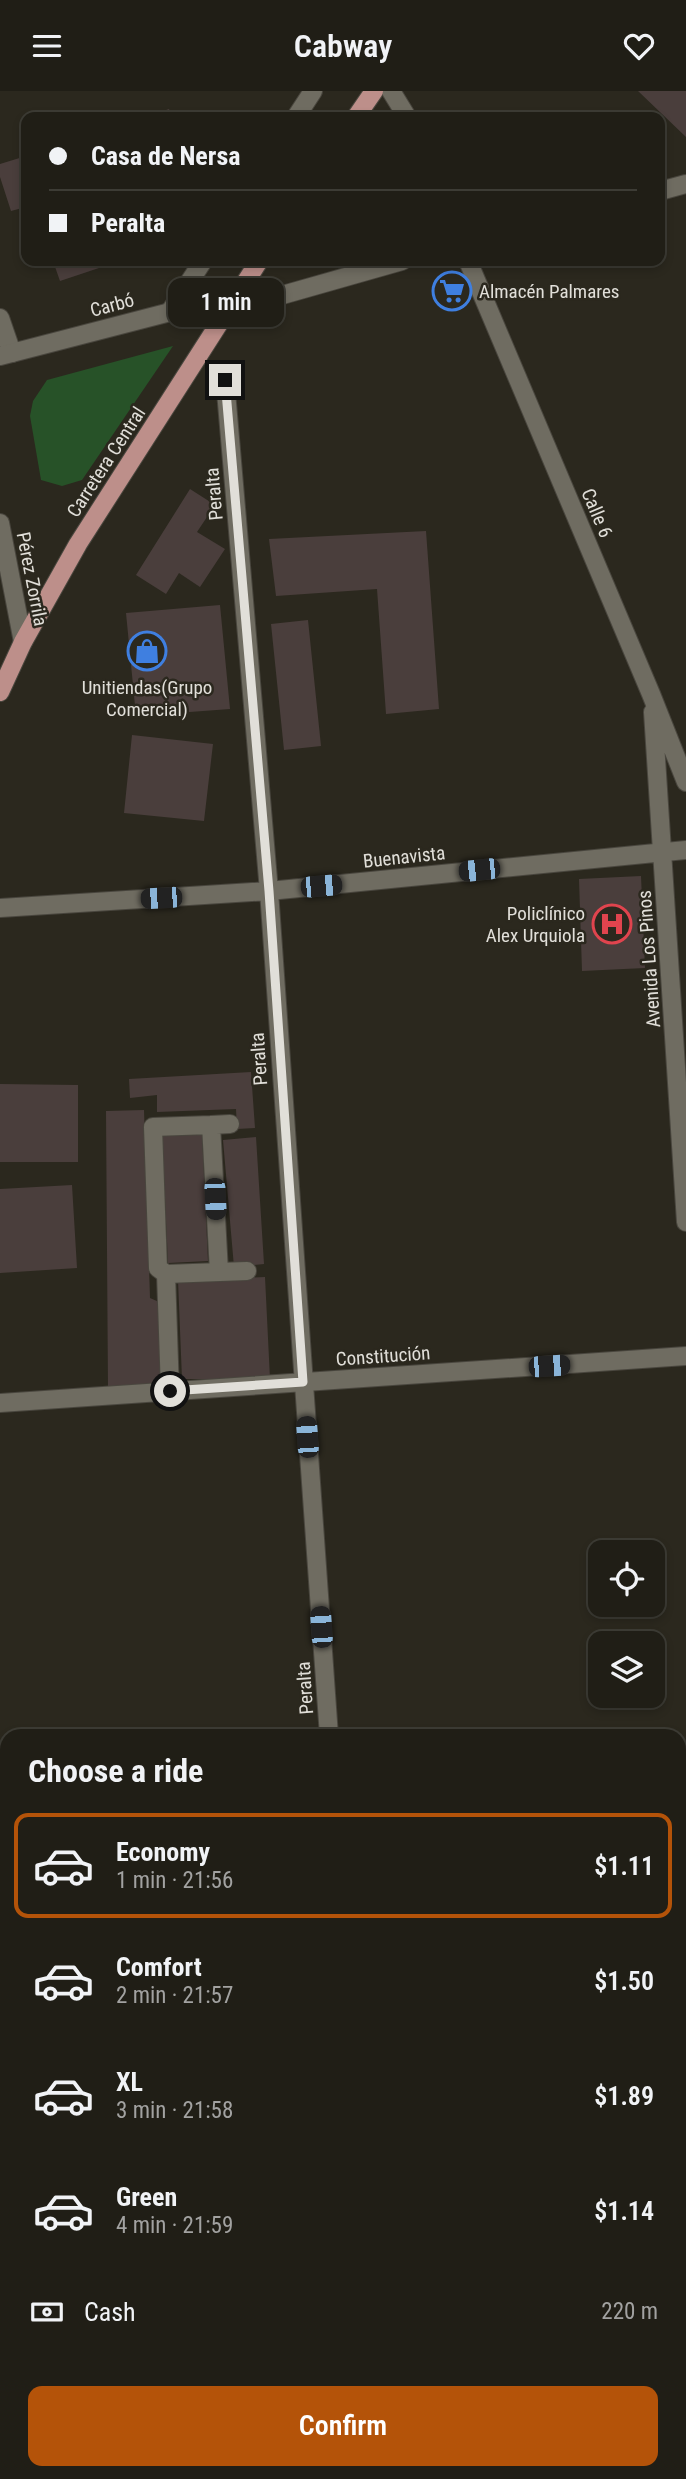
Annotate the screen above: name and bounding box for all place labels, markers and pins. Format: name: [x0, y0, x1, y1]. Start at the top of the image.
supermarket icon: Almacén Palmares: [431, 270, 473, 312]
place label: Almacén Palmares: [479, 280, 619, 303]
shop icon: Unitiendas(Grupo Comercial): [126, 630, 168, 672]
place label: Unitiendas(Grupo Comercial): [82, 676, 212, 721]
place label: Policlínico Alex Urquiola: [486, 902, 585, 947]
hospital icon: Policlínico Alex Urquiola: [591, 903, 633, 945]

